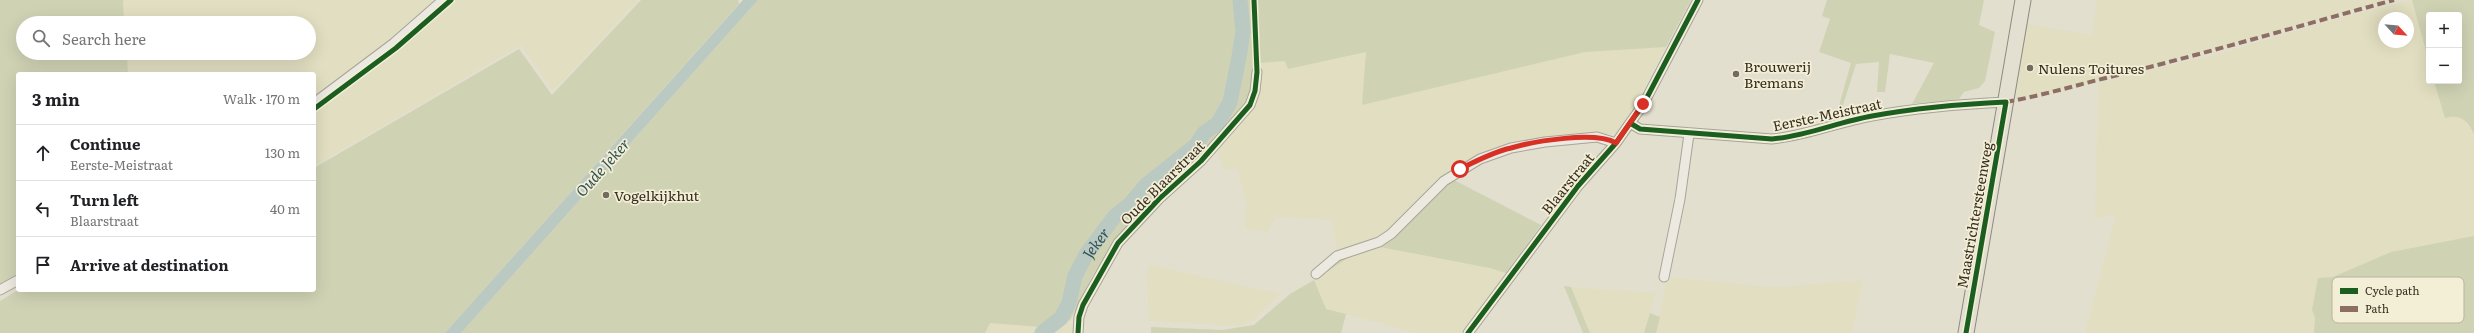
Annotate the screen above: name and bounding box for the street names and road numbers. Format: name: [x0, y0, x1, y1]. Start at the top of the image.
street label: Eerste-Meistraat: [1771, 93, 1884, 135]
street label: Oude Blaarstraat: [1115, 135, 1209, 229]
street label: Maastrichtersteenweg: [1951, 140, 1997, 290]
street label: Blaarstraat: [1536, 148, 1598, 218]

